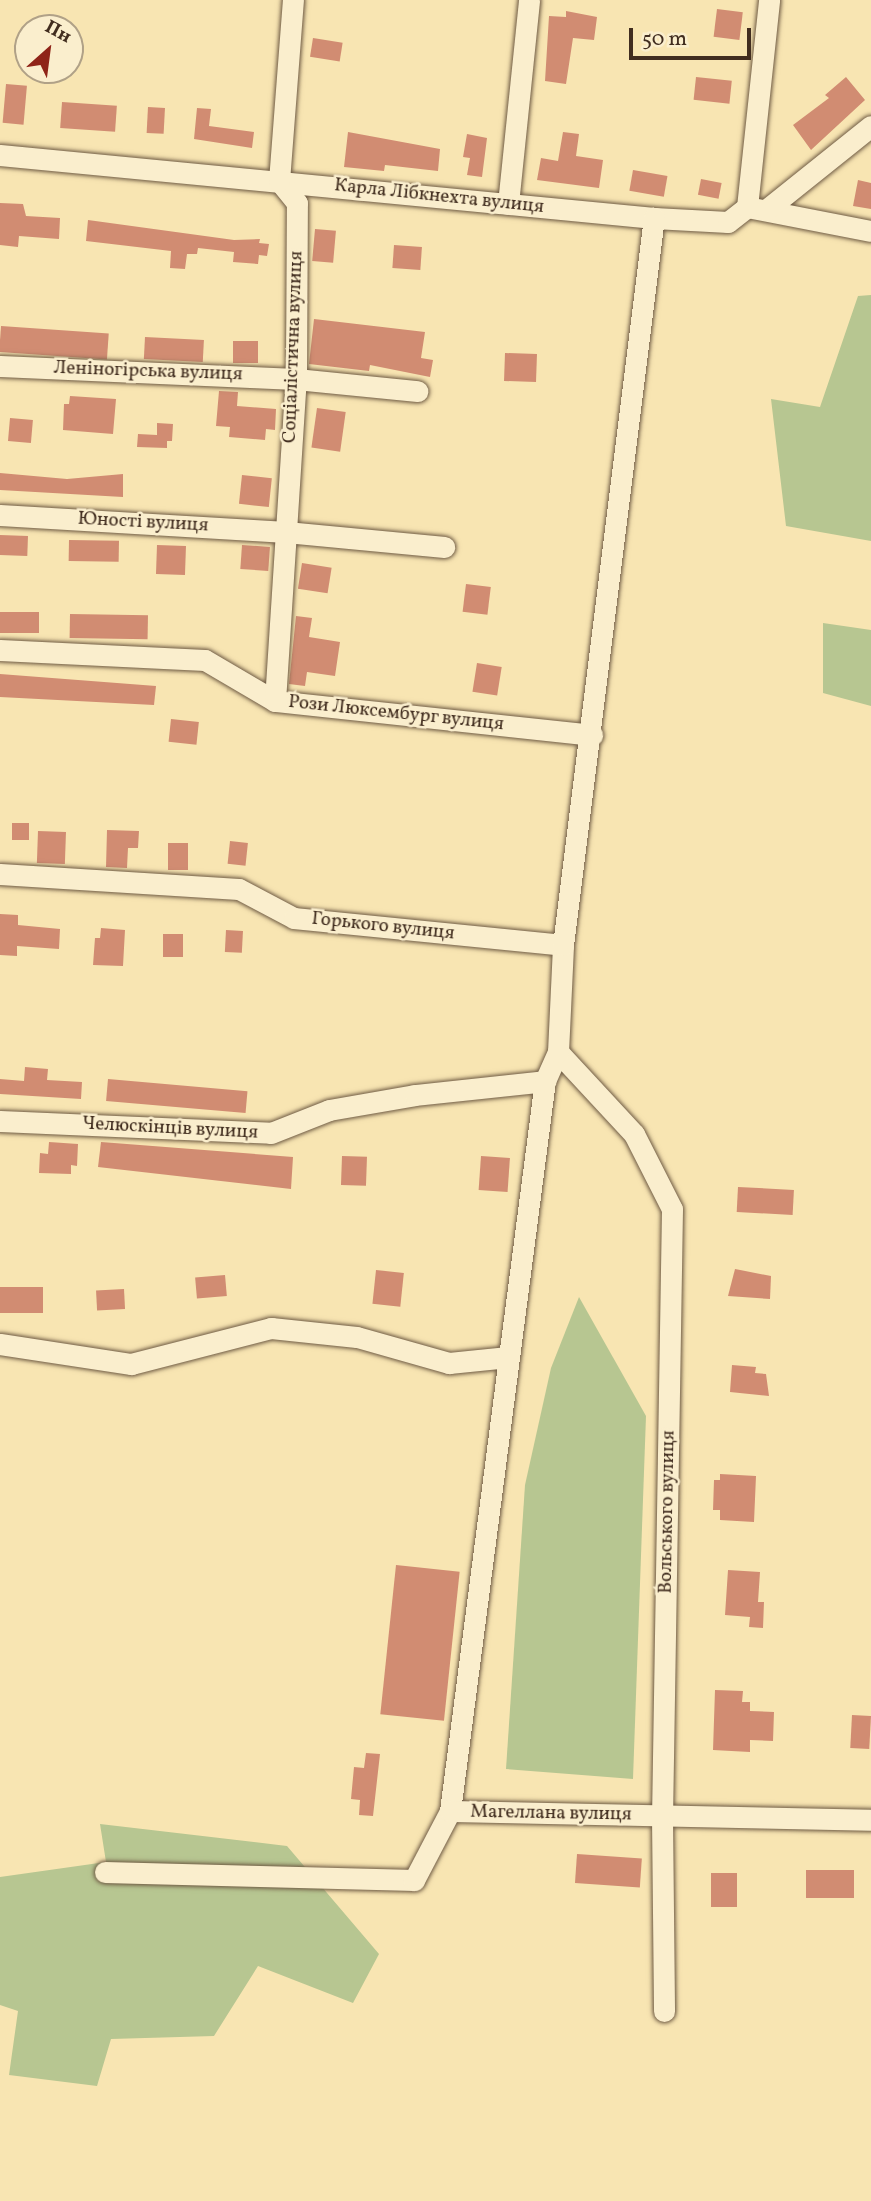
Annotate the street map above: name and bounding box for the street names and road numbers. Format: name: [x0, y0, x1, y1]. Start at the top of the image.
street label: Карла Лібкнехта вулиця: [333, 175, 545, 219]
street label: Соціалістична вулиця: [279, 250, 309, 444]
street label: Леніногірська вулиця: [53, 357, 243, 387]
street label: Юності вулиця: [77, 508, 209, 538]
street label: Рози Люксембург вулиця: [287, 691, 505, 737]
street label: Горького вулиця: [310, 908, 456, 946]
street label: Челюскінців вулиця: [81, 1113, 259, 1145]
street label: Вольського вулиця: [655, 1430, 681, 1594]
street label: Магеллана вулиця: [470, 1801, 632, 1827]

